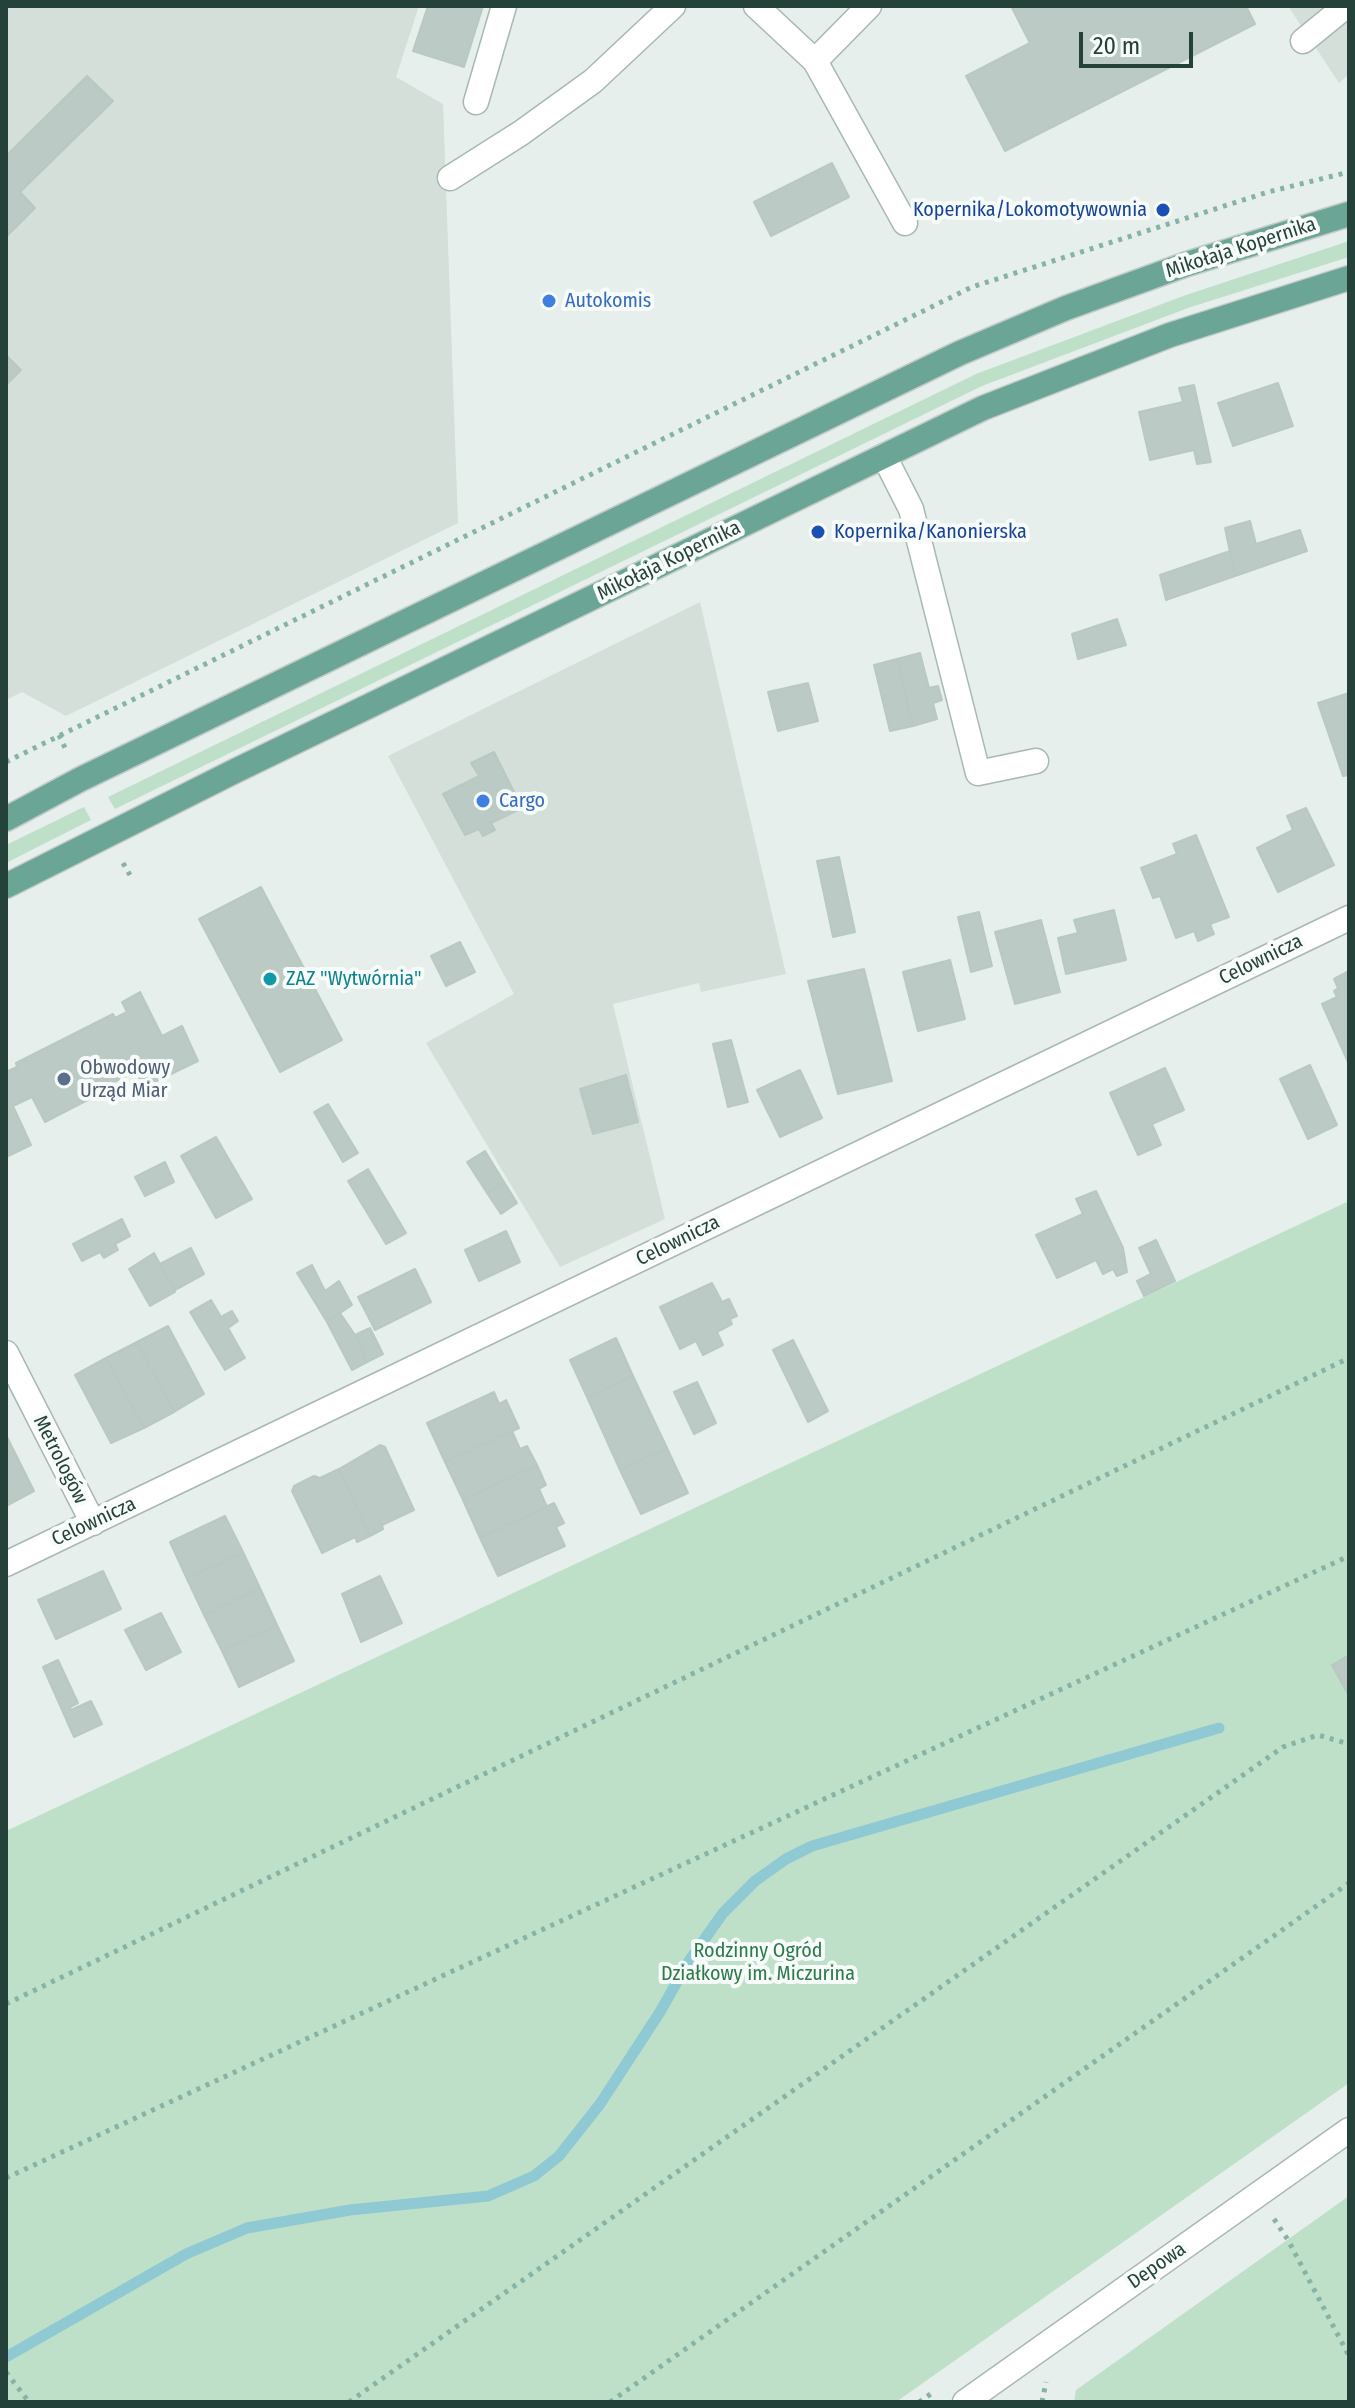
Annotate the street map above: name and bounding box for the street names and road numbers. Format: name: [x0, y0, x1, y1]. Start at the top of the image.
street label: Mikołaja Kopernika: [1163, 212, 1319, 284]
street label: Mikołaja Kopernika: [593, 516, 745, 606]
street label: Celownicza: [1215, 929, 1307, 991]
street label: Celownicza: [632, 1210, 724, 1272]
street label: Metrologów: [28, 1412, 92, 1508]
street label: Celownicza: [48, 1492, 140, 1552]
street label: Depowa: [1123, 2237, 1191, 2295]

